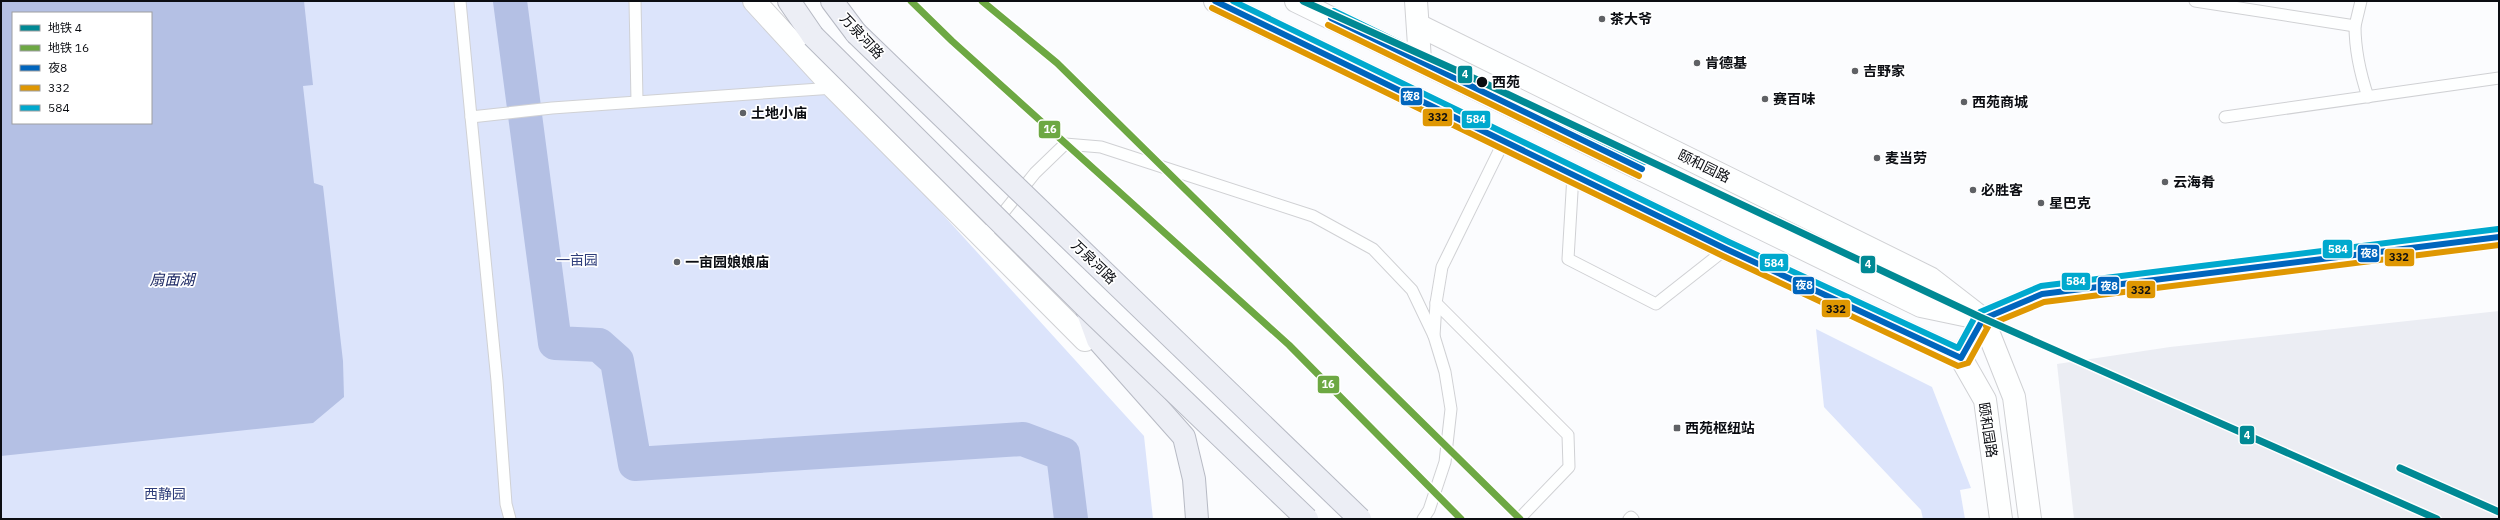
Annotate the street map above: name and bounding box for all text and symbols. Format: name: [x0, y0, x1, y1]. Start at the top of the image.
street label: 万泉河路: [836, 9, 888, 63]
place label: 茶大爷: [1610, 10, 1652, 28]
legend: [12, 12, 152, 124]
marker: 茶大爷: [1597, 14, 1607, 24]
text: 地铁 4: [48, 20, 82, 35]
text: 地铁 16: [48, 40, 89, 55]
place label: 肯德基: [1705, 54, 1747, 72]
marker: 肯德基: [1692, 58, 1702, 68]
text: 夜8: [48, 60, 67, 75]
place label: 吉野家: [1863, 62, 1905, 80]
line badge: 4: [1457, 65, 1473, 84]
marker: 吉野家: [1850, 66, 1860, 76]
text: 4: [1462, 67, 1469, 81]
place label: 西苑: [1492, 73, 1520, 91]
marker: 西苑: [1475, 75, 1489, 89]
text: 332: [48, 80, 70, 95]
line badge: 夜8: [1400, 87, 1423, 106]
text: 夜8: [1402, 89, 1420, 103]
place label: 赛百味: [1773, 90, 1816, 108]
place label: 西苑商城: [1972, 93, 2028, 111]
marker: 赛百味: [1760, 94, 1770, 104]
marker: 西苑商城: [1959, 97, 1969, 107]
text: 584: [48, 100, 70, 115]
place label: 土地小庙: [751, 104, 807, 122]
marker: 土地小庙: [738, 108, 748, 118]
line badge: 332: [1422, 108, 1453, 127]
text: 332: [1428, 110, 1448, 124]
line badge: 584: [1461, 110, 1491, 129]
text: 584: [1466, 112, 1486, 126]
line badge: 16: [1038, 120, 1061, 139]
text: 16: [1043, 122, 1057, 136]
street label: 颐和园路: [1675, 146, 1733, 186]
place label: 麦当劳: [1885, 149, 1927, 167]
marker: 麦当劳: [1872, 153, 1882, 163]
place label: 云海肴: [2173, 173, 2215, 191]
marker: 云海肴: [2160, 177, 2170, 187]
place label: 必胜客: [1981, 181, 2023, 199]
marker: 必胜客: [1968, 185, 1978, 195]
place label: 星巴克: [2049, 194, 2091, 212]
marker: 星巴克: [2036, 198, 2046, 208]
street label: 万泉河路: [1068, 236, 1120, 288]
line badge: 584: [2322, 239, 2353, 259]
text: 584: [2328, 242, 2348, 256]
line badge: 夜8: [2357, 244, 2380, 263]
text: 夜8: [2360, 246, 2378, 260]
line badge: 332: [2384, 248, 2415, 267]
text: 332: [2389, 250, 2409, 264]
park label: 一亩园: [556, 251, 598, 269]
place label: 一亩园娘娘庙: [685, 253, 769, 271]
line badge: 584: [1759, 253, 1789, 272]
line badge: 4: [1860, 255, 1876, 274]
text: 584: [1764, 256, 1784, 270]
marker: 一亩园娘娘庙: [672, 257, 682, 267]
text: 4: [1865, 257, 1872, 271]
water label: 扇面湖: [149, 270, 196, 289]
line badge: 584: [2061, 272, 2091, 291]
text: 584: [2066, 274, 2086, 288]
line badge: 夜8: [1792, 276, 1815, 295]
line badge: 夜8: [2097, 276, 2120, 295]
text: 夜8: [1795, 278, 1813, 292]
text: 夜8: [2100, 279, 2118, 293]
line badge: 332: [2126, 280, 2156, 299]
text: 332: [2131, 283, 2151, 297]
line badge: 332: [1821, 299, 1851, 318]
text: 332: [1826, 302, 1846, 316]
line badge: 16: [1317, 375, 1340, 394]
text: 16: [1321, 377, 1335, 391]
street label: 颐和园路: [1975, 401, 2001, 459]
place label: 西苑枢纽站: [1685, 419, 1755, 437]
marker: 西苑枢纽站: [1672, 423, 1682, 433]
line badge: 4: [2239, 425, 2255, 445]
text: 4: [2244, 428, 2251, 442]
park label: 西静园: [144, 485, 186, 503]

